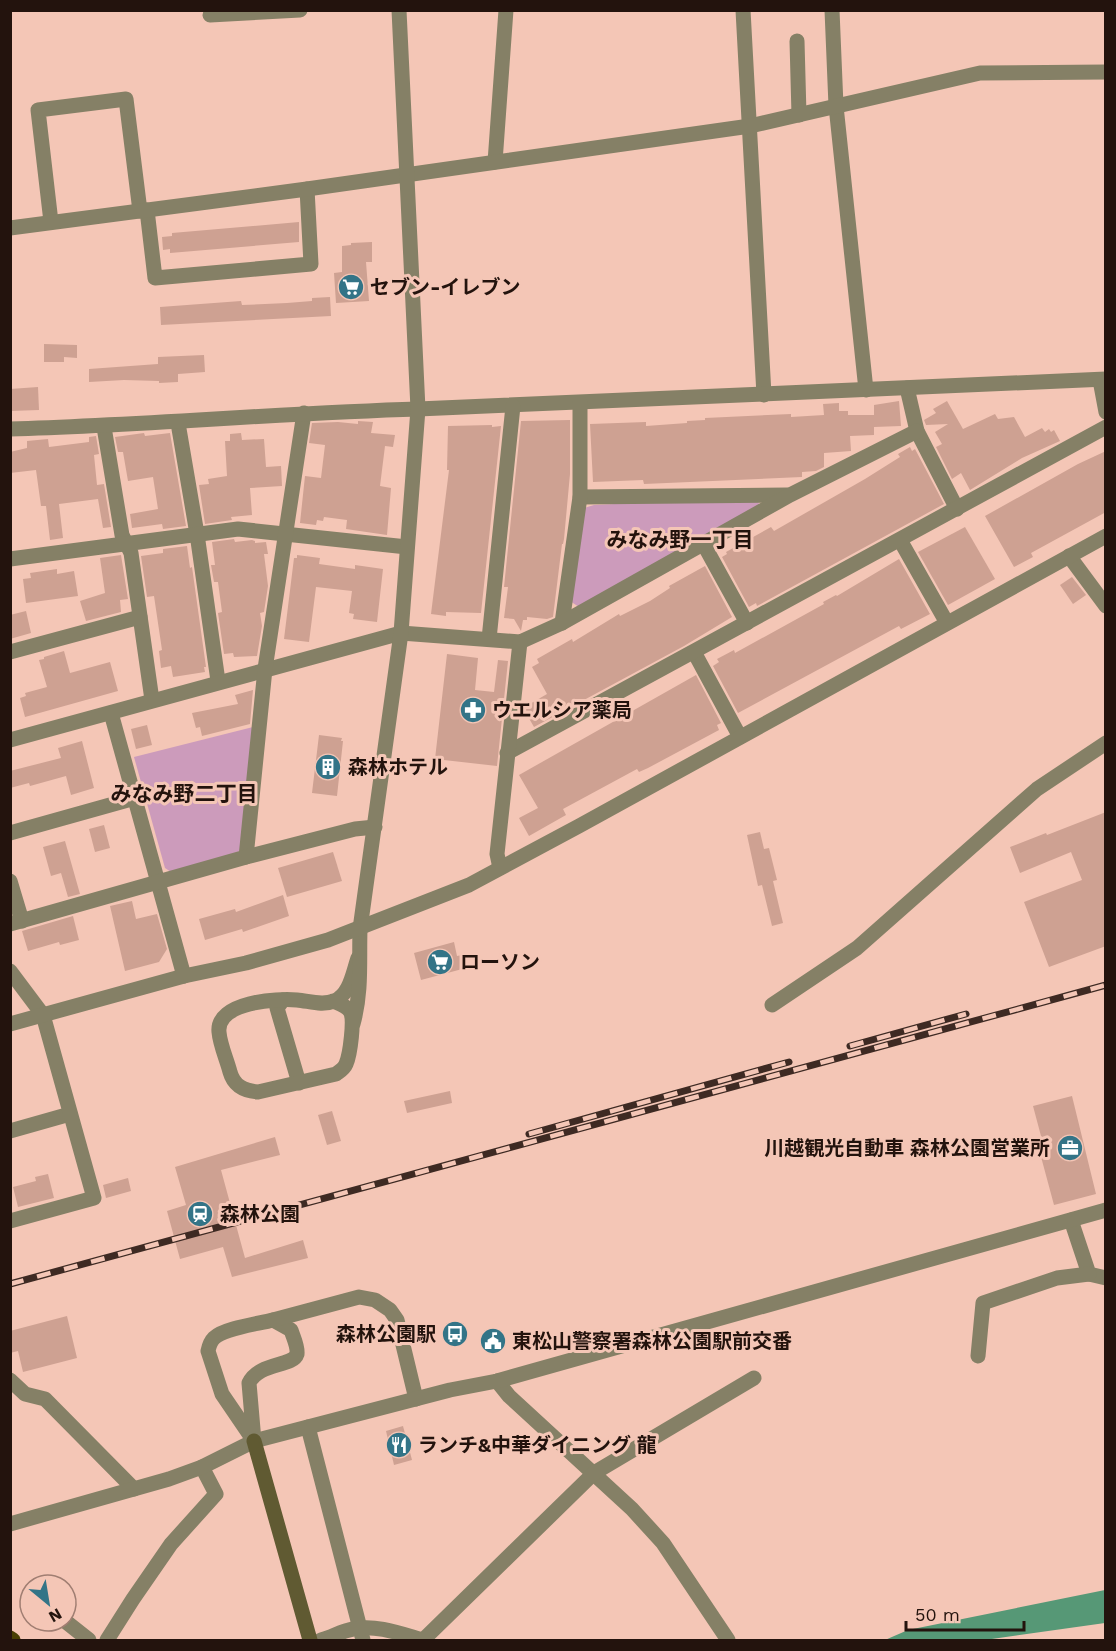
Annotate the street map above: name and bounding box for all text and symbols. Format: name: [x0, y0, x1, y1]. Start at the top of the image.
supermarket icon: セブン-イレブン: [336, 272, 366, 302]
place label: セブン-イレブン: [370, 275, 521, 299]
district label: みなみ野一丁目: [607, 527, 754, 552]
pharmacy icon: ウエルシア薬局: [458, 695, 488, 725]
place label: ウエルシア薬局: [492, 698, 632, 722]
building icon: 森林ホテル: [313, 752, 343, 782]
place label: 森林ホテル: [348, 755, 448, 779]
district label: みなみ野二丁目: [111, 781, 258, 806]
supermarket icon: ローソン: [425, 947, 455, 977]
place label: ローソン: [460, 950, 540, 974]
office icon: 川越観光自動車 森林公園営業所: [1055, 1133, 1085, 1163]
place label: 川越観光自動車 森林公園営業所: [764, 1136, 1050, 1160]
station icon: 森林公園: [185, 1199, 215, 1229]
place label: 森林公園: [220, 1202, 300, 1226]
bus stop icon: 森林公園駅: [440, 1319, 470, 1349]
place label: 森林公園駅: [336, 1322, 436, 1346]
public building icon: 東松山警察署森林公園駅前交番: [478, 1326, 508, 1356]
place label: 東松山警察署森林公園駅前交番: [512, 1329, 792, 1353]
restaurant icon: ランチ&中華ダイニング 龍: [384, 1430, 414, 1460]
place label: ランチ&中華ダイニング 龍: [418, 1433, 657, 1457]
north arrow: [18, 1573, 78, 1633]
scale bar: [906, 1594, 1024, 1632]
text: N: [45, 1604, 65, 1627]
text: 50 m: [915, 1604, 960, 1625]

